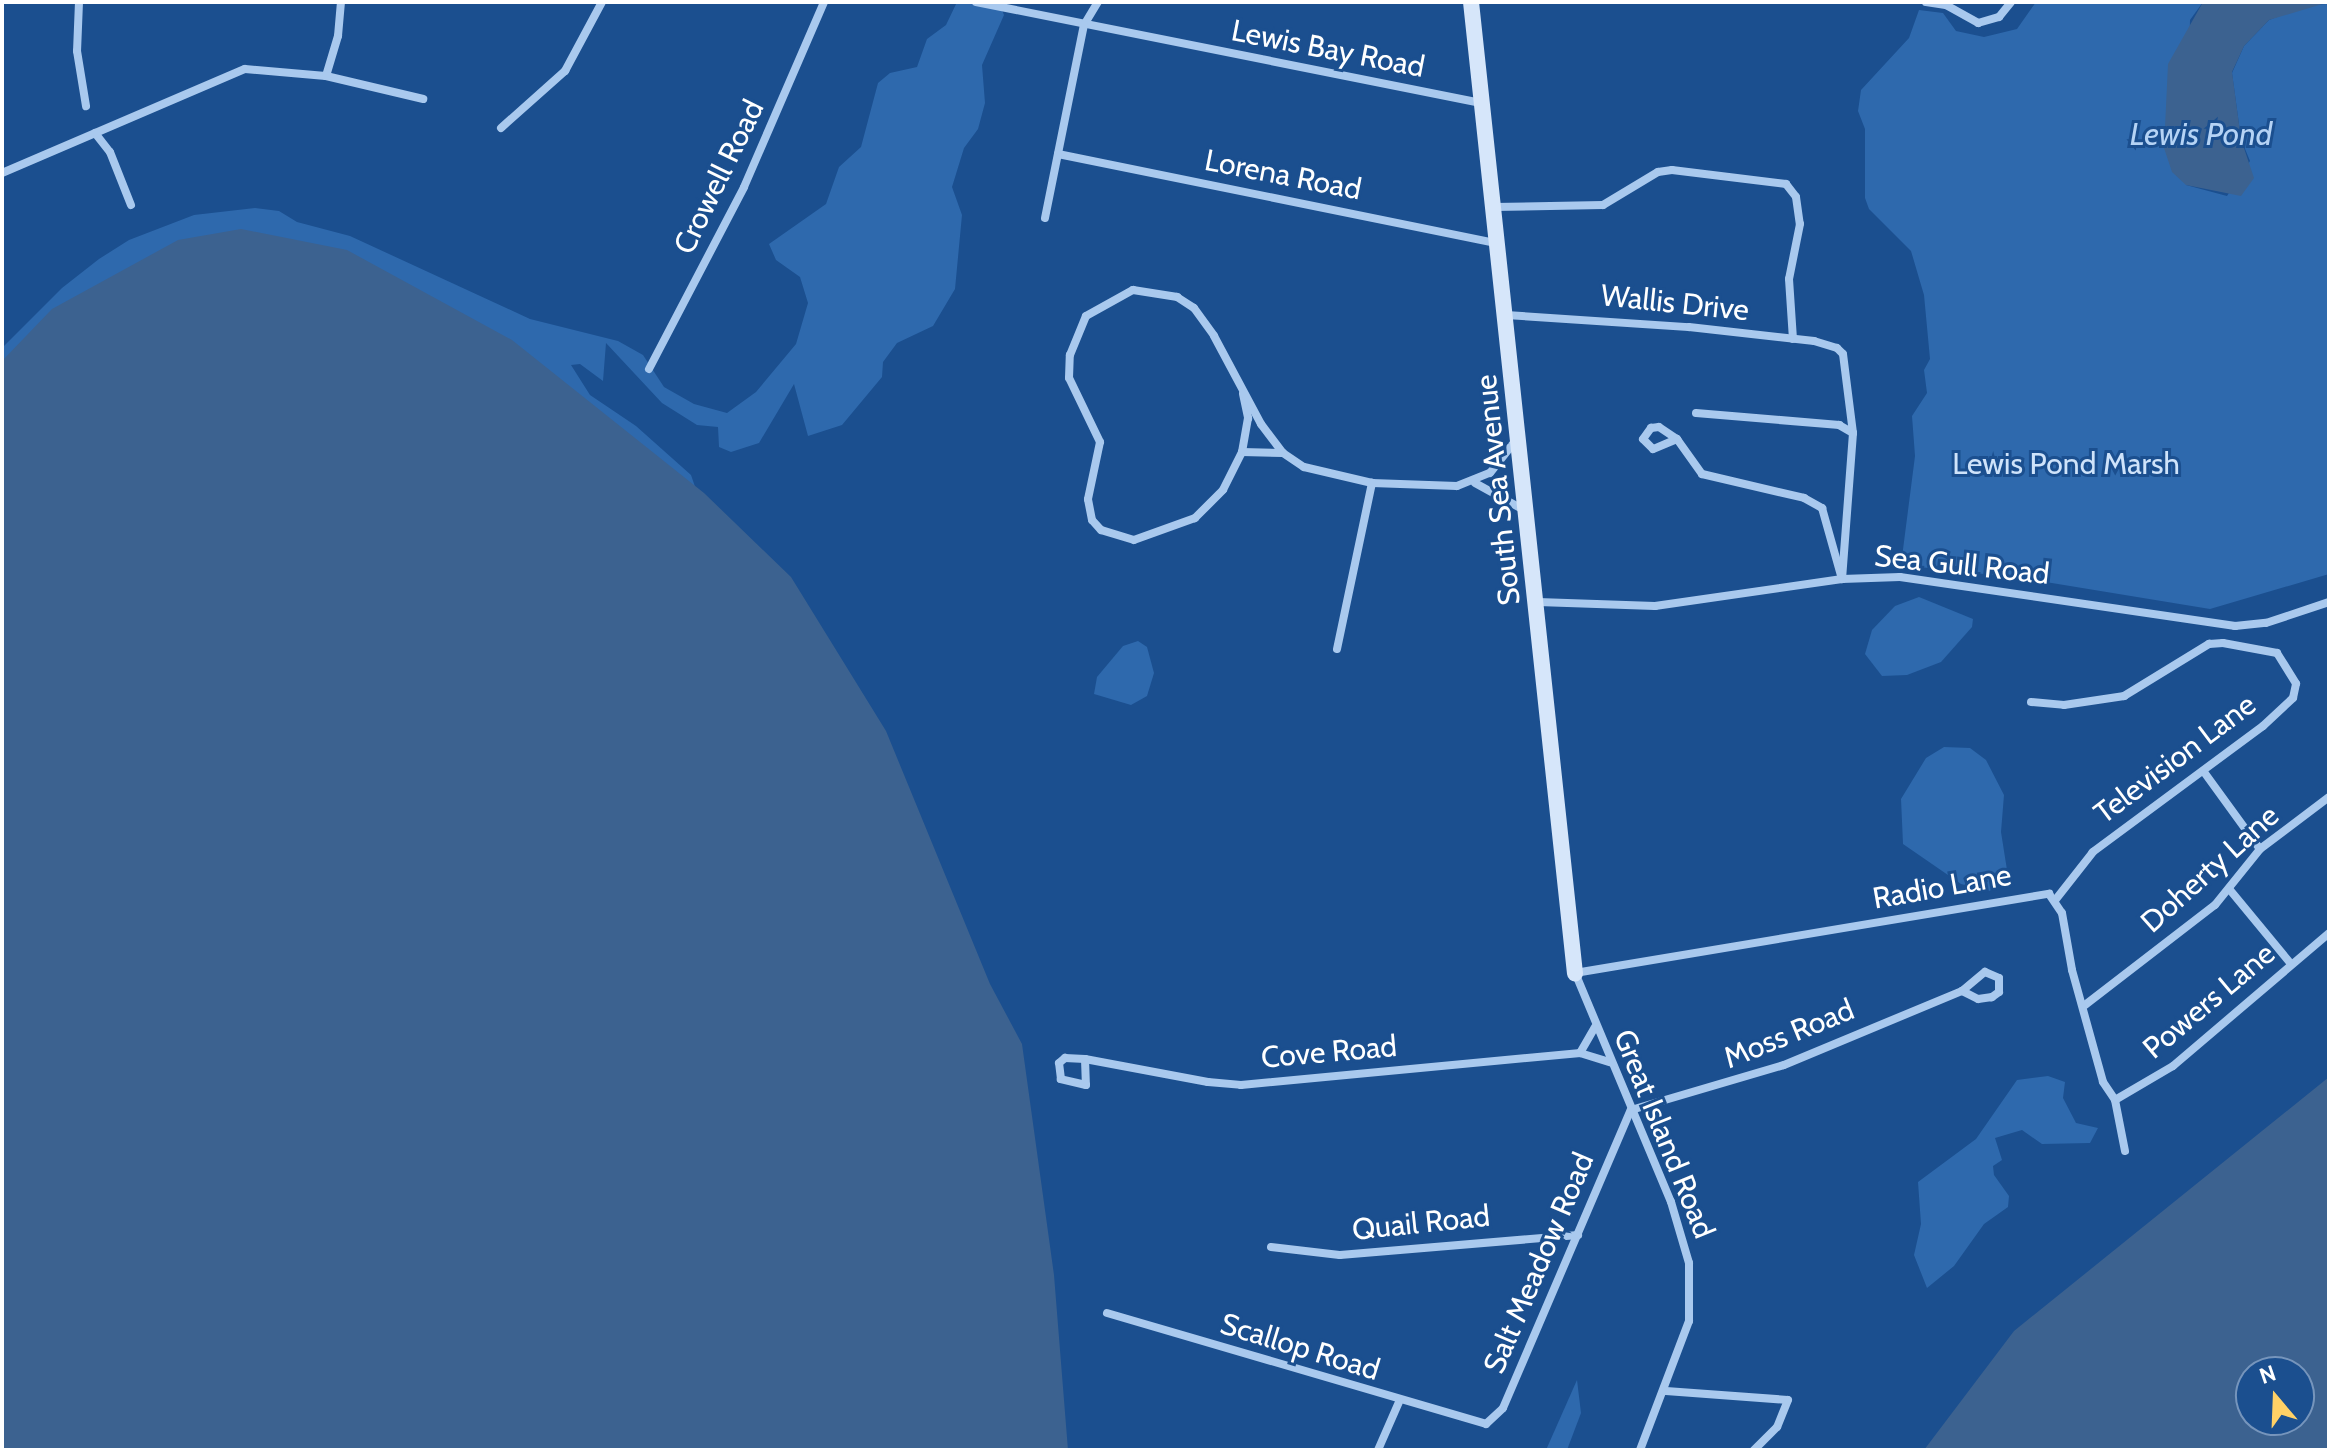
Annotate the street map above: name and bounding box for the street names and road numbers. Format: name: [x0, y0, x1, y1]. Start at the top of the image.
street label: Lewis Bay Road: [1228, 13, 1428, 85]
street label: Crowell Road: [666, 94, 772, 260]
street label: Lorena Road: [1202, 142, 1364, 208]
street label: Wallis Drive: [1599, 277, 1751, 329]
street label: South Sea Avenue: [1468, 373, 1528, 607]
street label: Sea Gull Road: [1873, 538, 2051, 592]
street label: Television Lane: [2087, 687, 2263, 831]
street label: Doherty Lane: [2134, 798, 2286, 940]
street label: Radio Lane: [1870, 857, 2014, 917]
street label: Powers Lane: [2136, 936, 2282, 1066]
street label: Moss Road: [1719, 992, 1859, 1076]
street label: Great Island Road: [1606, 1024, 1722, 1244]
street label: Cove Road: [1260, 1028, 1398, 1076]
street label: Salt Meadow Road: [1476, 1147, 1602, 1379]
street label: Quail Road: [1350, 1198, 1492, 1248]
street label: Scallop Road: [1216, 1306, 1384, 1388]

